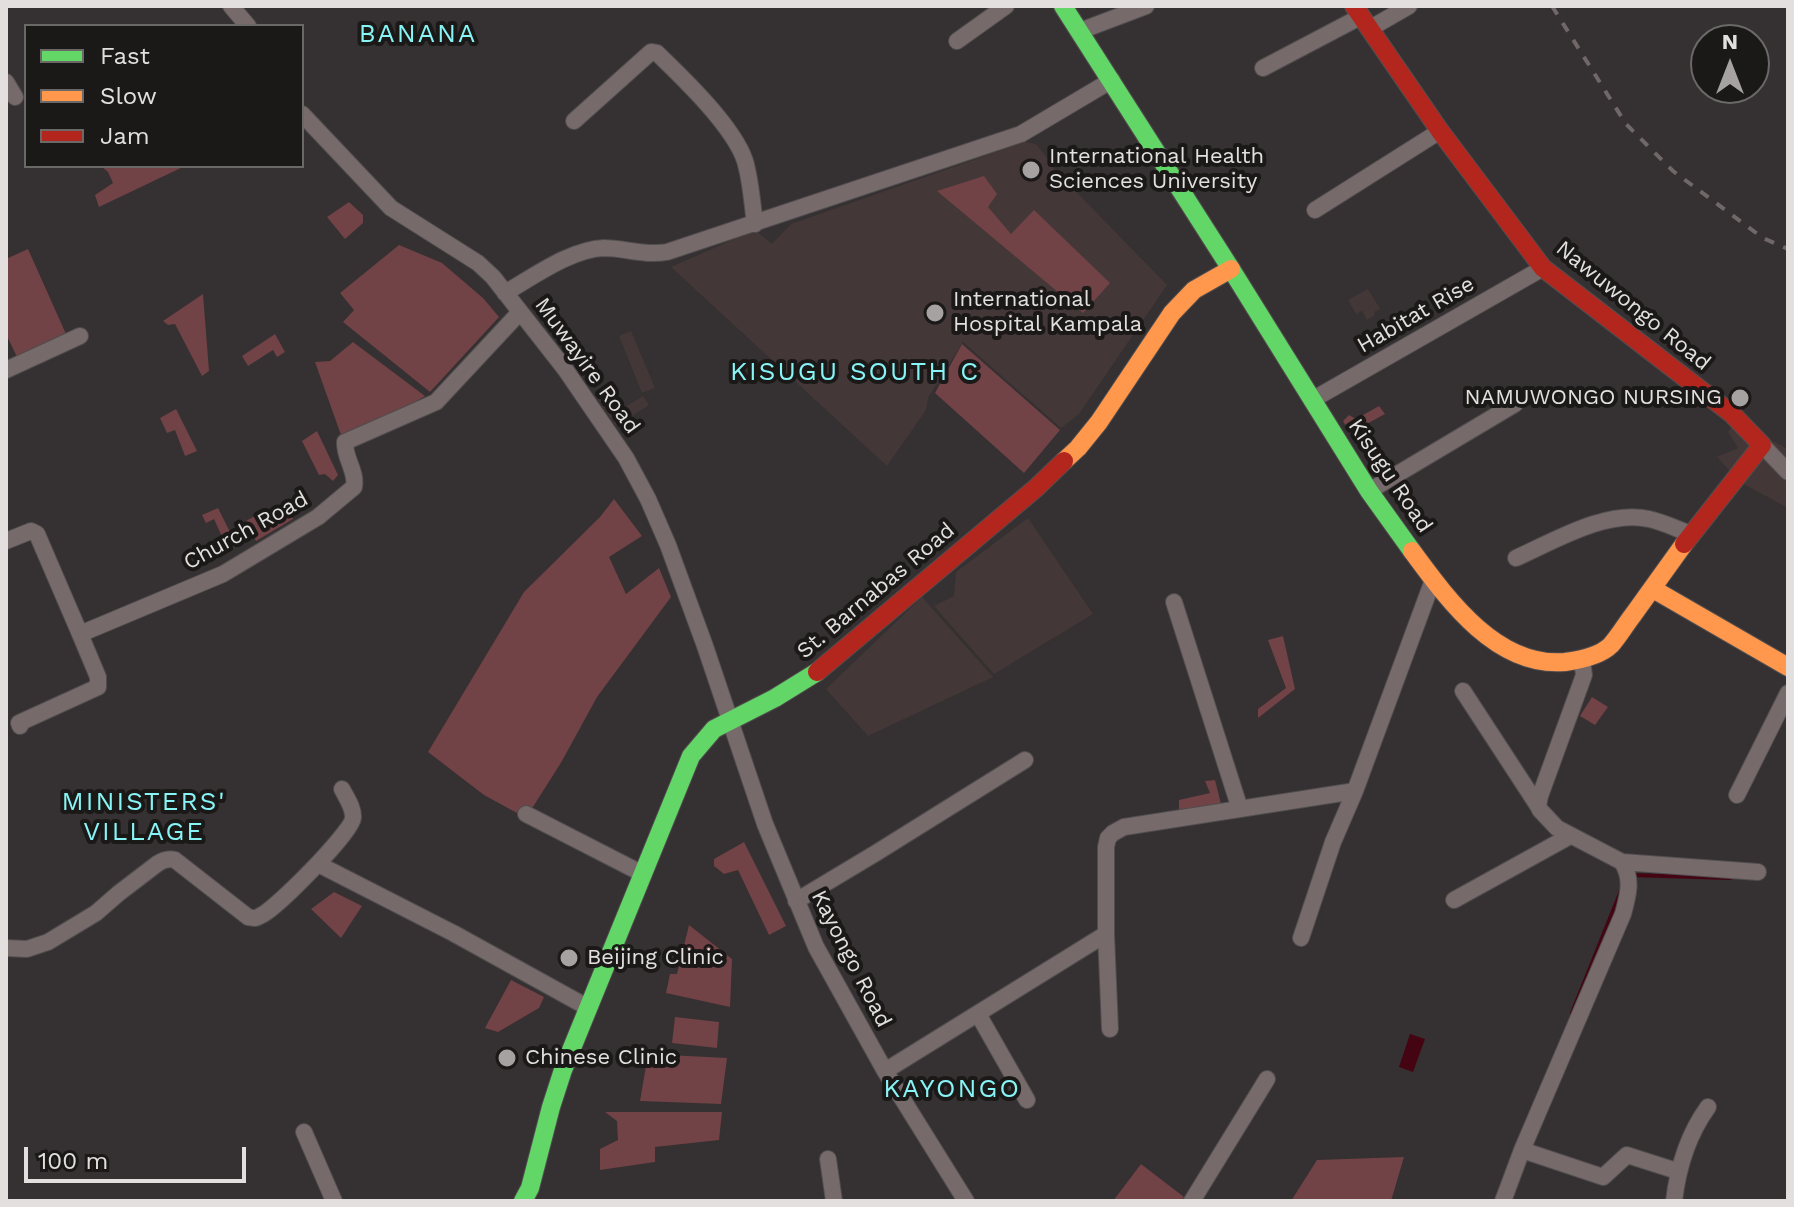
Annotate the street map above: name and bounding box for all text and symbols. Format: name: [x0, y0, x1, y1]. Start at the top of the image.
district label: BANANA: [359, 18, 477, 50]
legend: [24, 24, 304, 168]
north arrow: [1690, 24, 1770, 104]
text: N: [1722, 29, 1738, 54]
text: Fast: [100, 42, 150, 70]
text: Slow: [100, 82, 157, 110]
text: Jam: [100, 122, 150, 150]
place label: International Health Sciences University: [1049, 144, 1264, 196]
marker: International Health Sciences University: [1020, 159, 1042, 181]
street label: Nawuwongo Road: [1550, 236, 1716, 376]
street label: Habitat Rise: [1353, 271, 1479, 359]
place label: International Hospital Kampala: [953, 287, 1142, 338]
street label: Muwayire Road: [529, 293, 645, 439]
marker: International Hospital Kampala: [924, 302, 946, 324]
district label: KISUGU SOUTH C: [730, 356, 980, 388]
place label: NAMUWONGO NURSING: [1464, 385, 1722, 411]
marker: NAMUWONGO NURSING: [1729, 387, 1751, 409]
street label: Kisugu Road: [1342, 414, 1438, 538]
street label: Church Road: [179, 486, 313, 576]
street label: St. Barnabas Road: [792, 517, 960, 665]
district label: MINISTERS' VILLAGE: [62, 786, 226, 848]
street label: Kayongo Road: [805, 886, 897, 1032]
place label: Beijing Clinic: [587, 945, 724, 971]
marker: Beijing Clinic: [558, 947, 580, 969]
place label: Chinese Clinic: [525, 1045, 677, 1071]
marker: Chinese Clinic: [496, 1047, 518, 1069]
district label: KAYONGO: [883, 1073, 1021, 1105]
scale bar: [28, 1131, 250, 1181]
text: 100 m: [38, 1147, 108, 1175]

